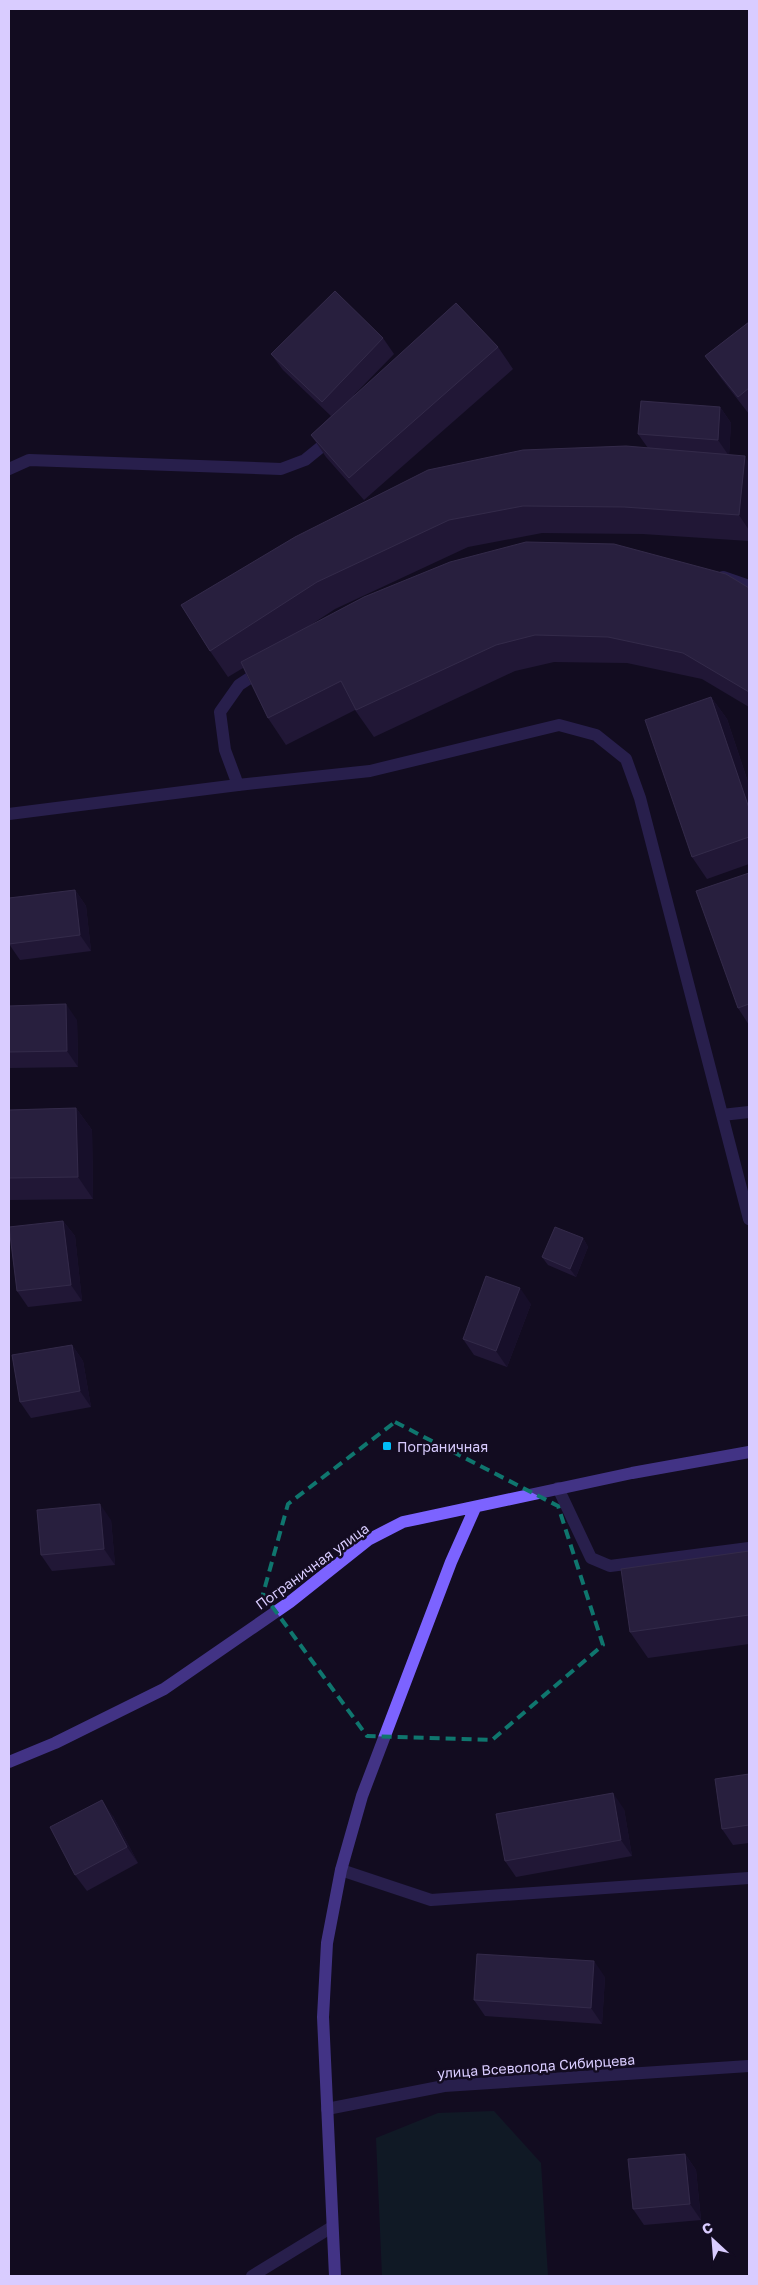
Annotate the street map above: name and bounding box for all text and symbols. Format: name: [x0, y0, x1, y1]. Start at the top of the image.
place label: Пограничная: [397, 1438, 488, 1455]
marker: Пограничная: [381, 1440, 393, 1452]
street label: Пограничная улица: [252, 1519, 372, 1613]
street label: улица Всеволода Сибирцева: [436, 2051, 636, 2081]
north arrow: [688, 2215, 738, 2265]
text: С: [699, 2218, 715, 2238]

